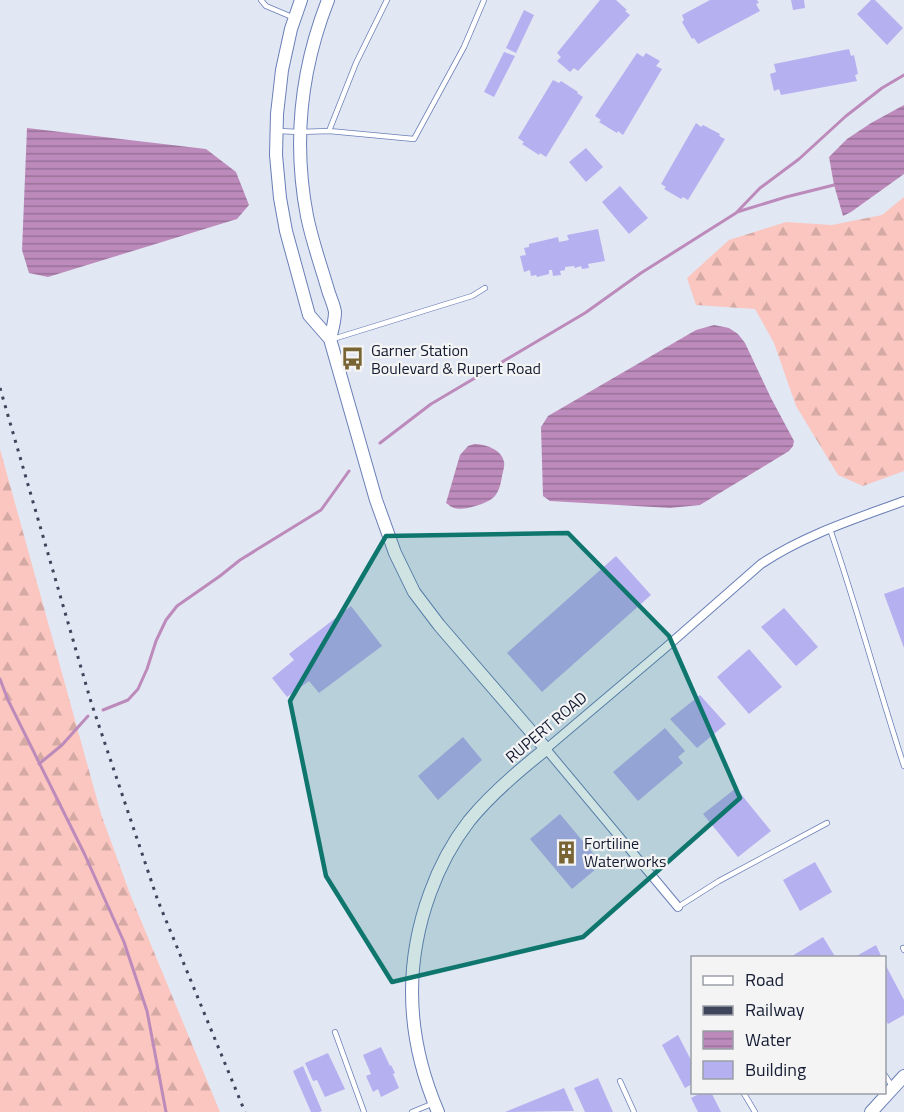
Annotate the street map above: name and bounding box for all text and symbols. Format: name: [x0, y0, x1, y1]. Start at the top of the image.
place label: Garner Station Boulevard & Rupert Road: [371, 338, 541, 380]
bus stop icon: Garner Station Boulevard & Rupert Road: [340, 346, 366, 372]
street label: RUPERT ROAD: [500, 686, 592, 768]
place label: Fortiline Waterworks: [584, 831, 666, 873]
building icon: Fortiline Waterworks: [553, 839, 579, 865]
legend: [691, 956, 886, 1094]
text: Road: [745, 966, 784, 993]
text: Railway: [745, 996, 805, 1023]
text: Water: [745, 1026, 791, 1053]
text: Building: [745, 1056, 806, 1083]

